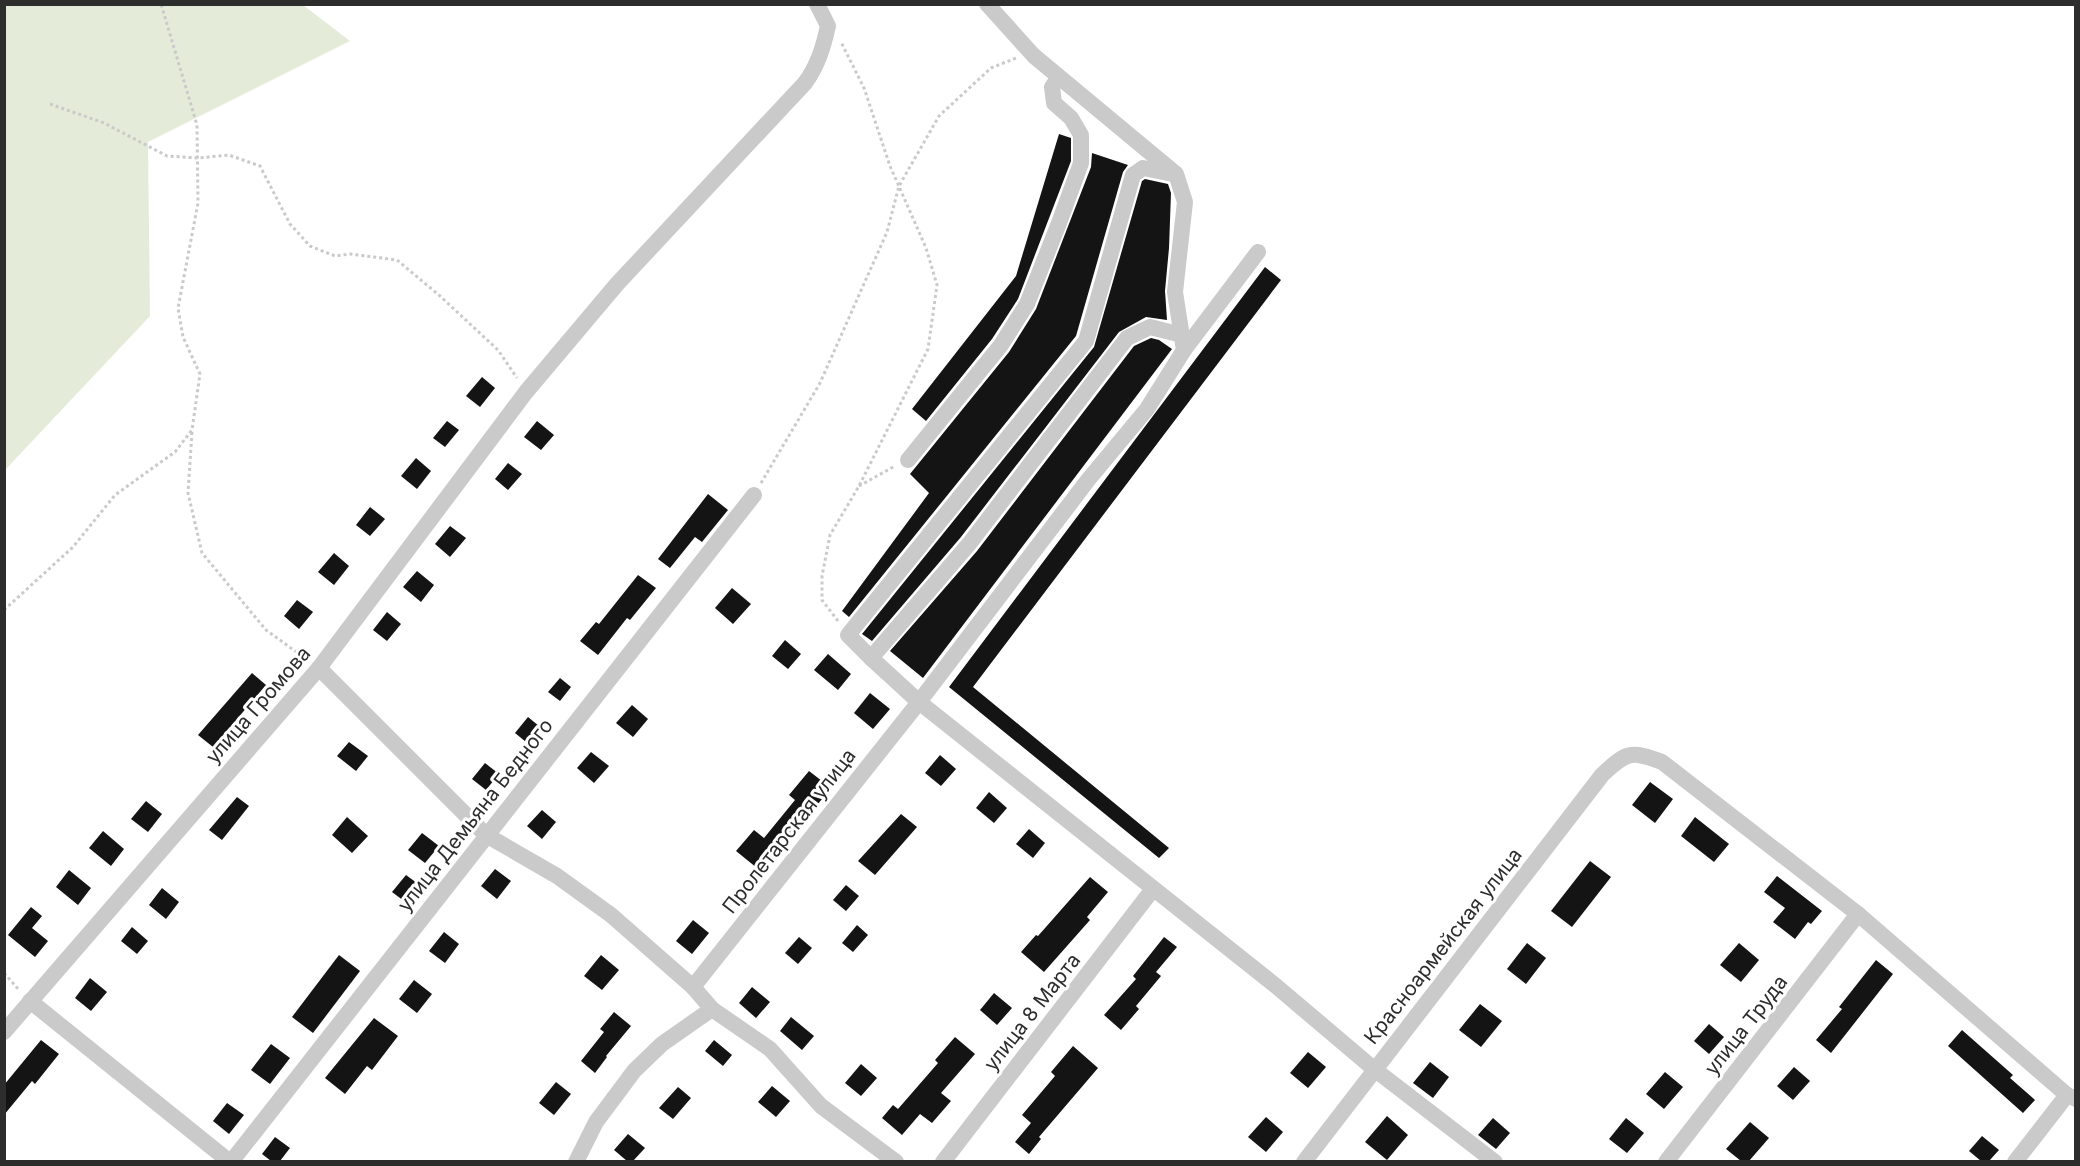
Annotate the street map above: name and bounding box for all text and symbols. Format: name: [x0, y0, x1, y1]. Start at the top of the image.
street label: улица Громова: [201, 642, 315, 768]
street label: улица Демьяна Бедного: [392, 714, 558, 916]
street label: Пролетарская улица: [717, 744, 861, 918]
street label: Красноармейская улица: [1359, 843, 1527, 1049]
street label: улица 8 Марта: [979, 948, 1085, 1076]
street label: улица Труда: [1700, 970, 1792, 1080]

